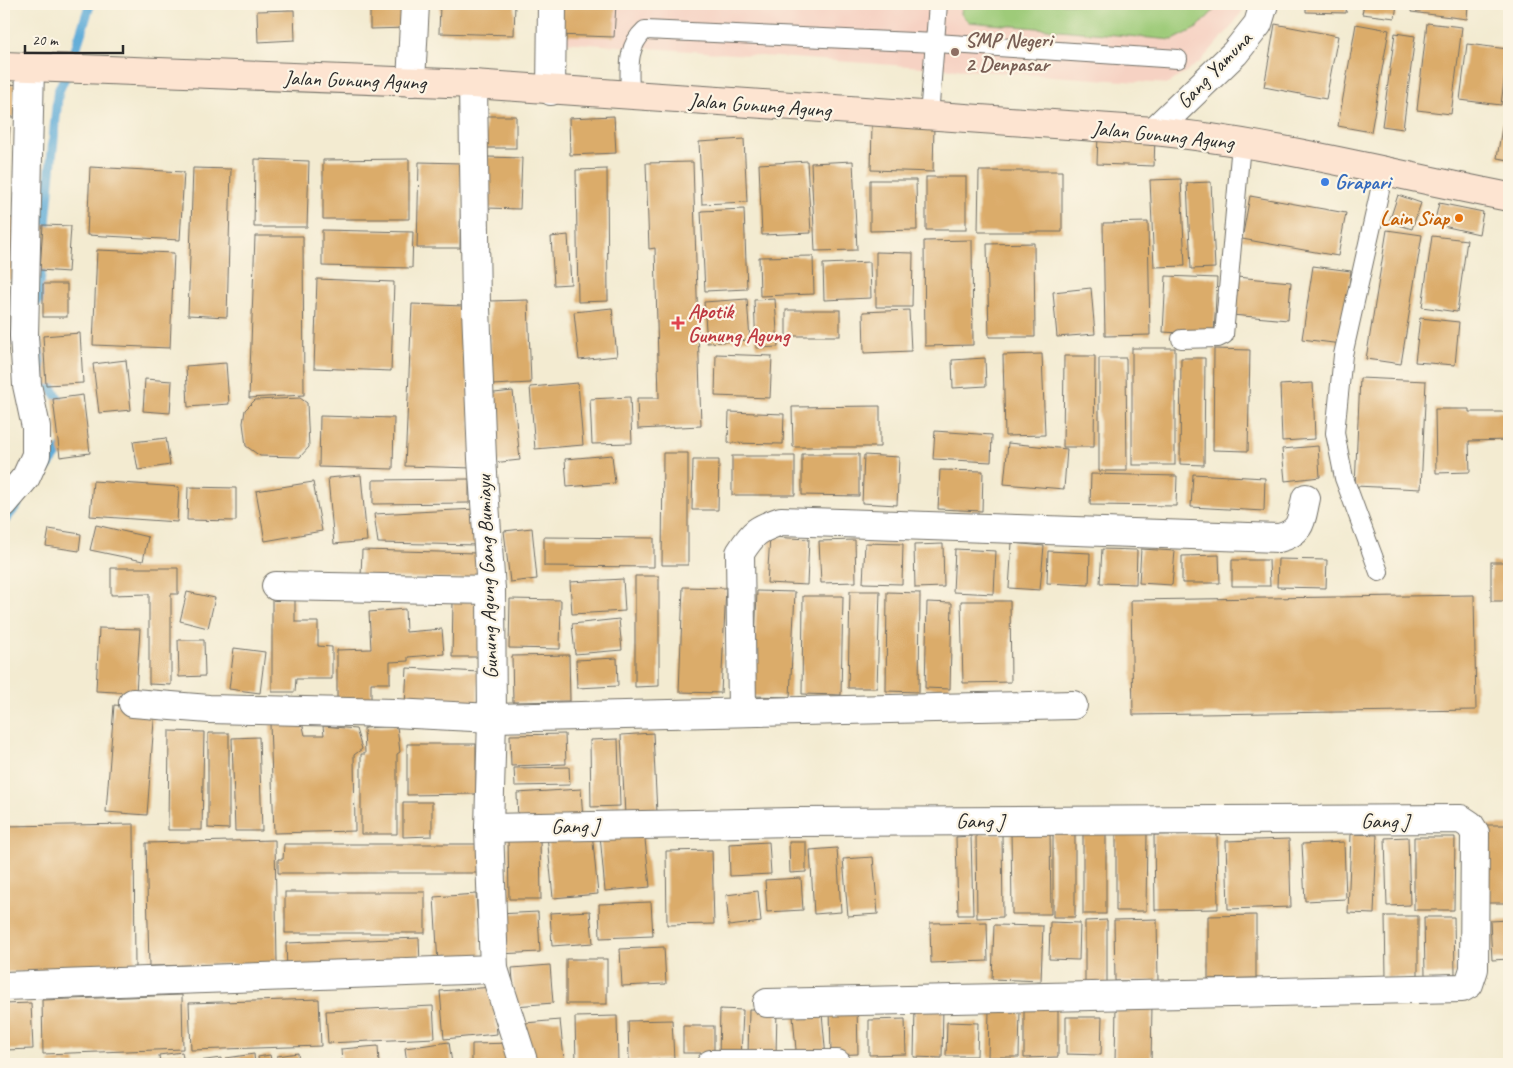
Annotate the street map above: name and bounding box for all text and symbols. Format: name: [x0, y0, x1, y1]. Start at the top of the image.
scale bar: [25, 22, 122, 54]
street label: Gang Yamuna: [1171, 25, 1258, 114]
place label: SMP Negeri 2 Denpasar: [965, 27, 1055, 77]
text: 20 m: [32, 31, 59, 50]
marker: SMP Negeri 2 Denpasar: [949, 46, 961, 58]
street label: Jalan Gunung Agung: [283, 64, 428, 96]
street label: Jalan Gunung Agung: [687, 87, 833, 123]
street label: Jalan Gunung Agung: [1090, 115, 1237, 156]
place label: Grapari: [1335, 169, 1393, 195]
marker: Grapari: [1319, 176, 1331, 188]
place label: Lain Siap: [1380, 205, 1451, 231]
marker: Lain Siap: [1453, 212, 1465, 224]
place label: Apotik Gunung Agung: [688, 298, 792, 348]
marker: Apotik Gunung Agung: [672, 317, 684, 329]
street label: Gunung Agung Gang Bumiayu: [470, 473, 504, 680]
street label: Gang J: [956, 808, 1007, 834]
street label: Gang J: [1361, 808, 1412, 834]
street label: Gang J: [551, 813, 603, 839]

